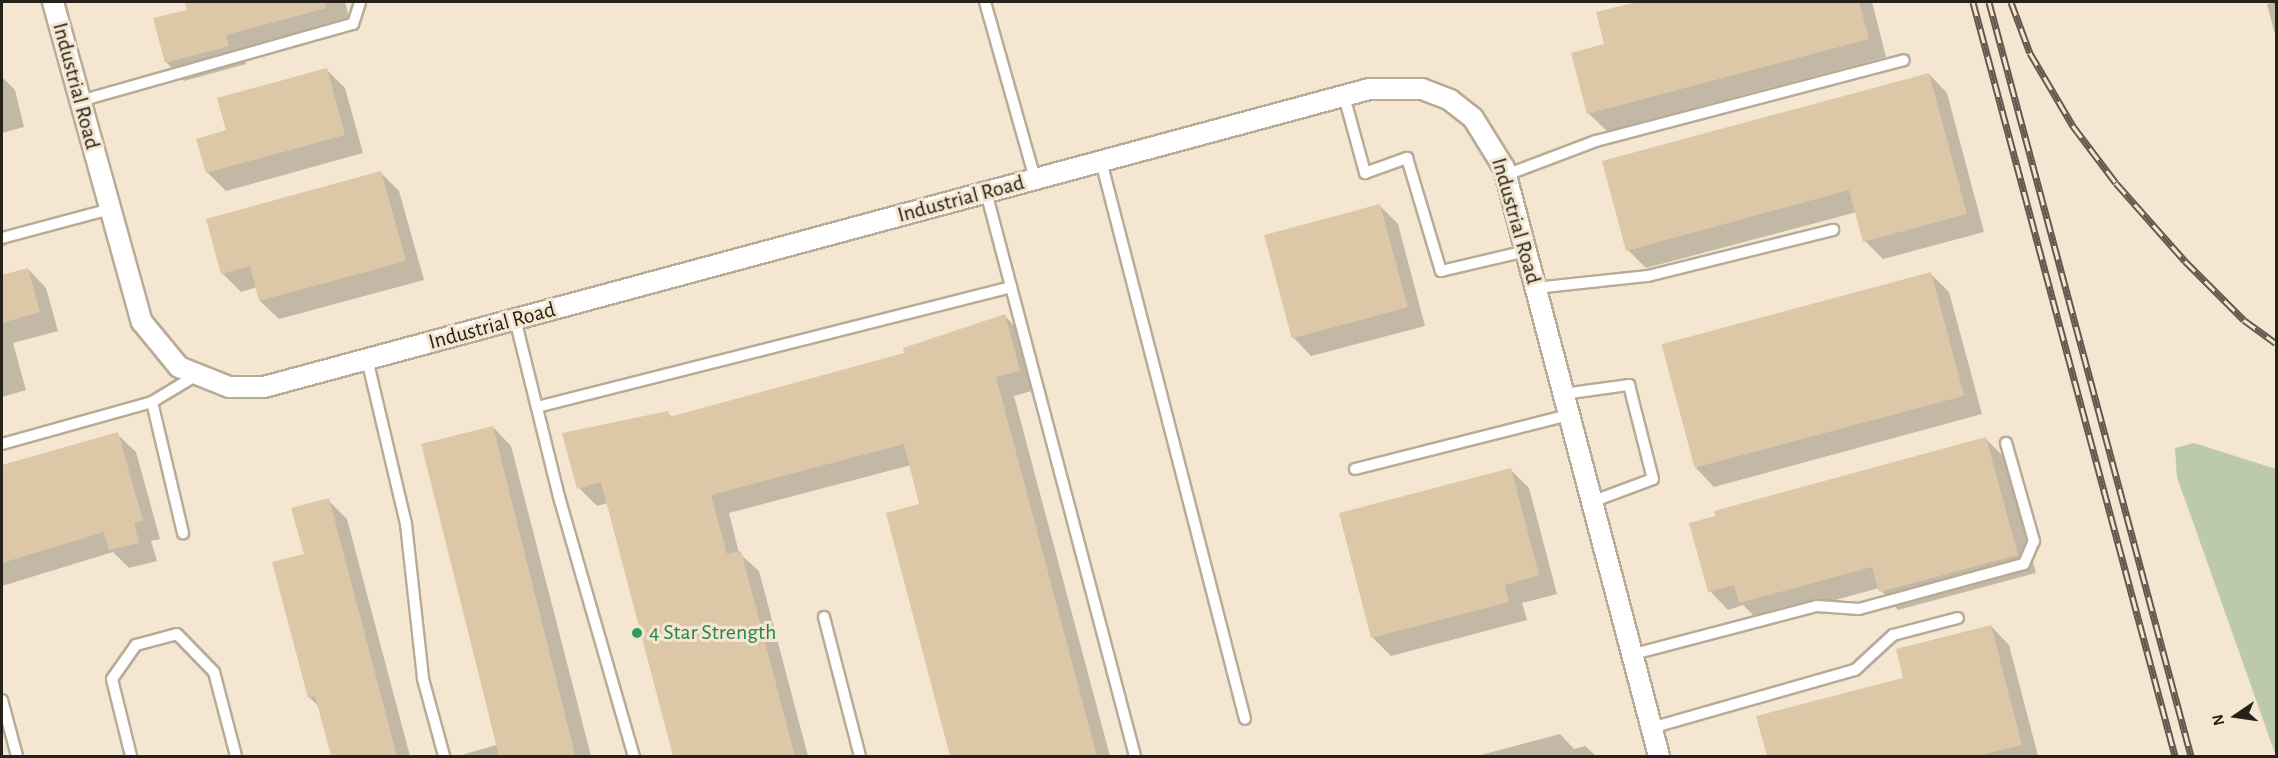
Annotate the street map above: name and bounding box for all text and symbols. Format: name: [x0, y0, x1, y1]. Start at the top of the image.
street label: Industrial Road: [46, 20, 106, 152]
street label: Industrial Road: [1485, 155, 1547, 287]
street label: Industrial Road: [895, 169, 1027, 229]
street label: Industrial Road: [426, 296, 558, 356]
place label: 4 Star Strength: [649, 620, 776, 646]
marker: 4 Star Strength: [630, 626, 644, 640]
north arrow: [2206, 686, 2266, 746]
text: N: [2209, 713, 2228, 727]

